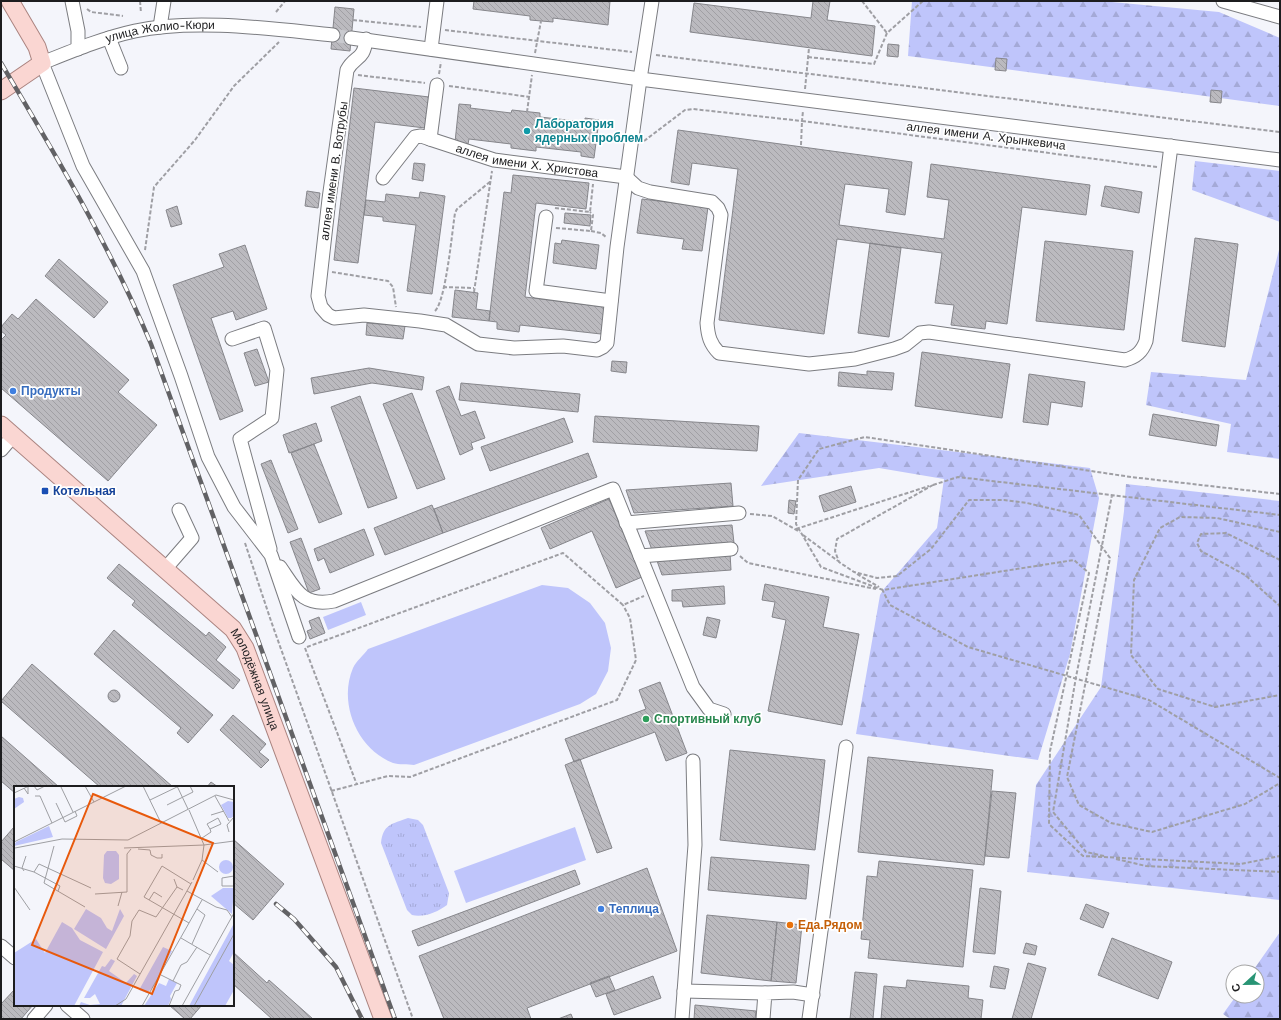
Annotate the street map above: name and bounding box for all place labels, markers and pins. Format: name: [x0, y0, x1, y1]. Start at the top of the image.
place label: Лаборатория ядерных проблем: [535, 117, 643, 145]
marker: Лаборатория ядерных проблем: [522, 126, 532, 136]
place label: Продукты: [21, 384, 81, 398]
marker: Продукты: [8, 386, 18, 396]
place label: Котельная: [53, 484, 116, 498]
marker: Котельная: [40, 486, 50, 496]
place label: Спортивный клуб: [654, 712, 761, 726]
marker: Спортивный клуб: [641, 714, 651, 724]
place label: Теплица: [609, 902, 659, 916]
marker: Теплица: [596, 904, 606, 914]
place label: Еда.Рядом: [798, 918, 862, 932]
marker: Еда.Рядом: [785, 920, 795, 930]

